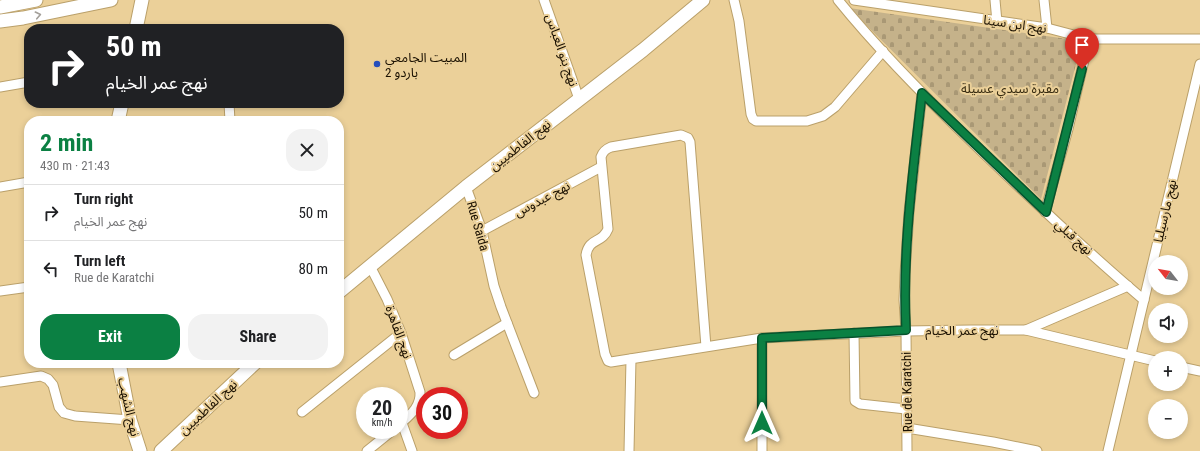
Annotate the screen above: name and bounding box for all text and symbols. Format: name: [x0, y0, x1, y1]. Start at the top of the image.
one-way arrow: [35, 11, 42, 19]
street label: نهج بنو العباس: [540, 12, 581, 89]
street label: نهج ابن سينا: [982, 12, 1048, 39]
pin: [1065, 28, 1099, 69]
text: 50 m: [106, 30, 162, 63]
icon: arrive: [1071, 34, 1093, 56]
icon: right: [40, 40, 92, 92]
place label: المبيت الجامعي باردو 2: [385, 50, 467, 80]
marker: المبيت الجامعي باردو 2: [372, 59, 382, 69]
text: نهج عمر الخيام: [106, 72, 208, 93]
park label: مقبرة سيدي عسيلة: [961, 81, 1059, 99]
street label: نهج الفاطميين: [486, 116, 556, 176]
text: 2 min: [40, 129, 93, 157]
button: close: [286, 129, 328, 171]
text: 430 m · 21:43: [40, 158, 110, 173]
street label: نهج عبدوس: [512, 178, 574, 223]
street label: نهج مارسيليا: [1150, 178, 1182, 245]
text: Turn right: [74, 190, 133, 208]
street label: Rue Saida: [464, 199, 492, 253]
icon: right: [40, 202, 62, 224]
text: 50 m: [298, 204, 328, 222]
text: نهج عمر الخيام: [74, 214, 147, 229]
street label: نهج قبلي: [1050, 216, 1096, 260]
text: Turn left: [74, 252, 125, 270]
north arrow: [1148, 255, 1188, 295]
map controls: [1148, 255, 1188, 439]
icon: left: [40, 258, 62, 280]
text: 80 m: [298, 260, 328, 278]
text: Rue de Karatchi: [74, 270, 154, 285]
street label: نهج القاهرة: [380, 303, 416, 362]
button: sound: [1148, 303, 1188, 343]
button: Exit: [40, 314, 180, 360]
button: Share: [188, 314, 328, 360]
street label: نهج عمر الخيام: [925, 323, 999, 341]
button: +: [1148, 351, 1188, 391]
street label: Rue de Karatchi: [899, 352, 915, 432]
street label: نهج الشهب: [112, 376, 143, 439]
street label: نهج الفاطميين: [176, 376, 242, 440]
speed limit sign: 30: [416, 387, 468, 439]
text: 20: [372, 396, 392, 420]
button: −: [1148, 399, 1188, 439]
position arrow: [741, 402, 783, 444]
text: km/h: [372, 417, 392, 428]

